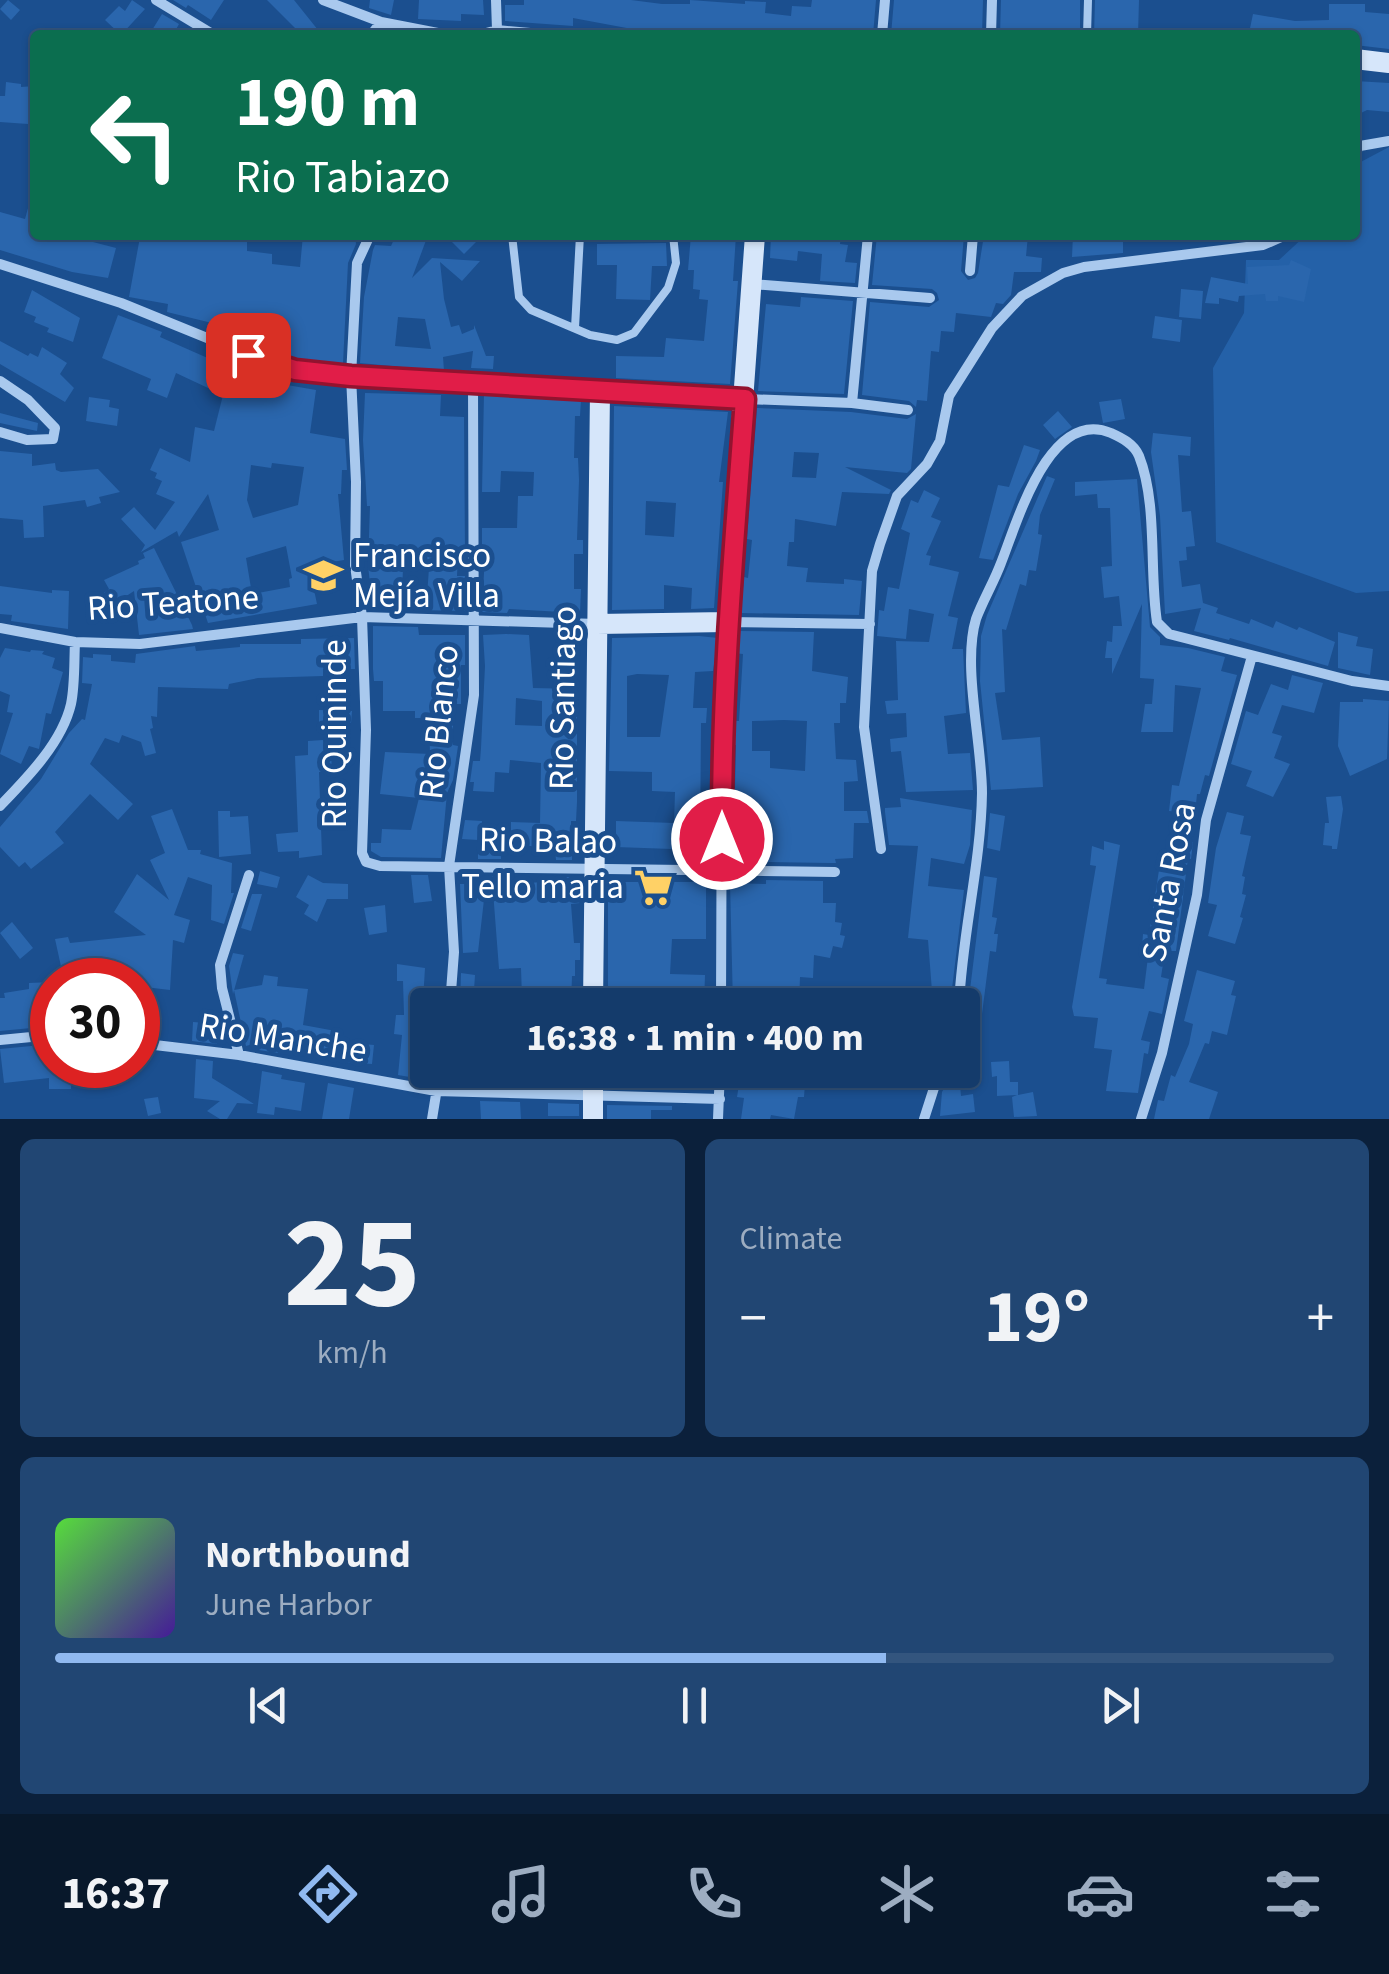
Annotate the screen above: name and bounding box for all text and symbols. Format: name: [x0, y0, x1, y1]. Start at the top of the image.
text: 190 m: [235, 53, 420, 153]
icon: left: [70, 70, 200, 200]
text: Rio Tabiazo: [235, 146, 450, 210]
pin: [206, 313, 291, 398]
icon: arrive: [221, 328, 276, 383]
place label: Francisco Mejía Villa: [353, 531, 500, 621]
school or university icon: Francisco Mejía Villa: [302, 555, 344, 597]
street label: Rio Teatone: [86, 572, 260, 634]
street label: Rio Santiago: [536, 605, 590, 791]
street label: Rio Quininde: [310, 639, 360, 829]
street label: Rio Blanco: [406, 642, 472, 802]
position arrow: [670, 787, 774, 891]
street label: Santa Rosa: [1129, 798, 1209, 966]
street label: Rio Balao: [478, 815, 618, 867]
place label: Tello maria: [461, 862, 624, 912]
supermarket icon: Tello maria: [633, 866, 675, 908]
speed limit sign: 30: [30, 958, 160, 1088]
street label: Rio Manche: [196, 1000, 370, 1076]
text: 16:38 · 1 min · 400 m: [526, 1011, 864, 1065]
text: 25: [284, 1172, 421, 1357]
text: Climate: [740, 1216, 842, 1262]
text: 19°: [983, 1264, 1090, 1371]
text: −: [740, 1280, 767, 1358]
text: +: [1307, 1280, 1334, 1358]
text: km/h: [317, 1330, 388, 1376]
text: Northbound: [205, 1528, 411, 1582]
text: June Harbor: [205, 1582, 372, 1628]
icon: previous: [241, 1678, 296, 1733]
icon: pause: [667, 1678, 722, 1733]
icon: next: [1093, 1678, 1148, 1733]
icon: directions: [293, 1859, 363, 1929]
icon: music: [486, 1859, 556, 1929]
icon: phone: [679, 1859, 749, 1929]
icon: climate: [872, 1859, 942, 1929]
icon: car: [1065, 1859, 1135, 1929]
icon: filters: [1258, 1859, 1328, 1929]
text: 16:37: [61, 1862, 170, 1926]

